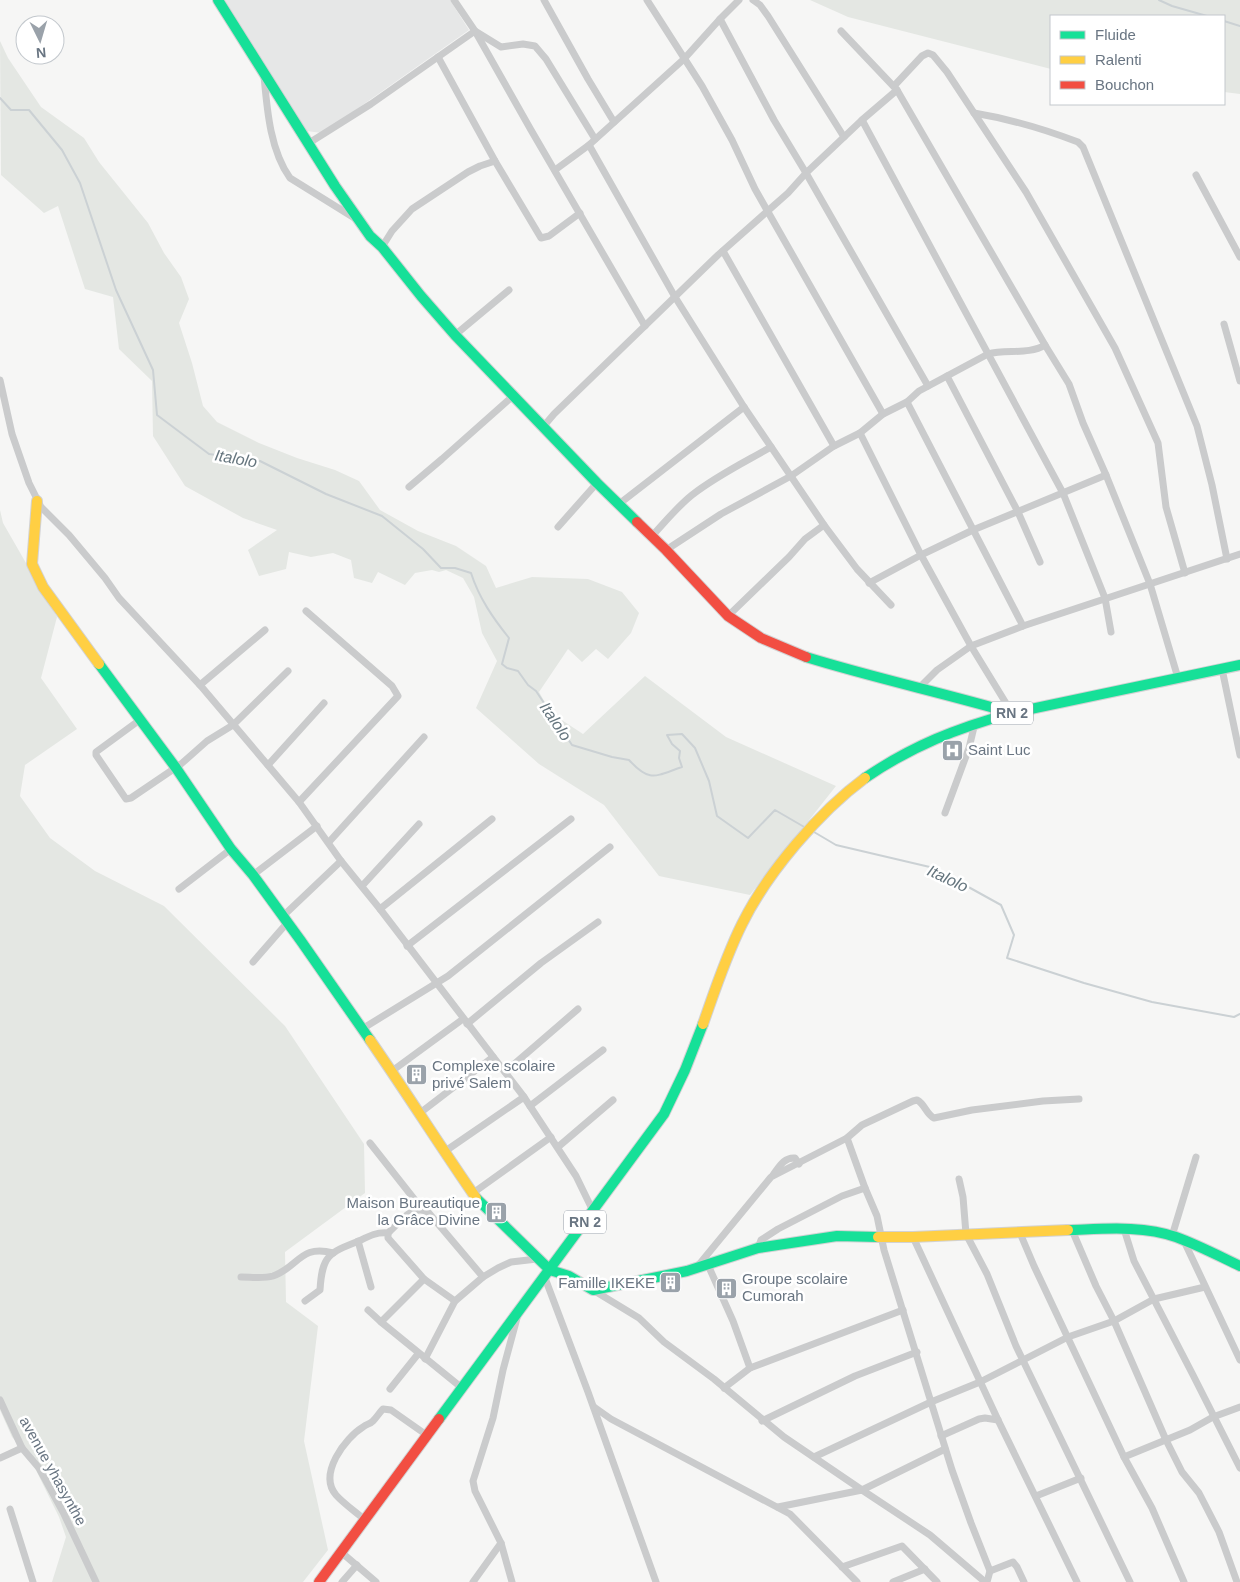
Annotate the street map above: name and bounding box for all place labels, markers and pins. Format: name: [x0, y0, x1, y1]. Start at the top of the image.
hospital icon: Saint Luc: [940, 738, 964, 762]
place label: Saint Luc: [968, 741, 1031, 758]
place label: Complexe scolaire privé Salem: [432, 1057, 555, 1091]
building icon: Complexe scolaire privé Salem: [404, 1063, 428, 1087]
place label: Maison Bureautique la Grâce Divine: [347, 1194, 480, 1228]
building icon: Maison Bureautique la Grâce Divine: [484, 1200, 508, 1224]
place label: Groupe scolaire Cumorah: [742, 1270, 848, 1304]
building icon: Famille IKEKE: [659, 1271, 683, 1295]
place label: Famille IKEKE: [558, 1274, 655, 1291]
building icon: Groupe scolaire Cumorah: [714, 1276, 738, 1300]

